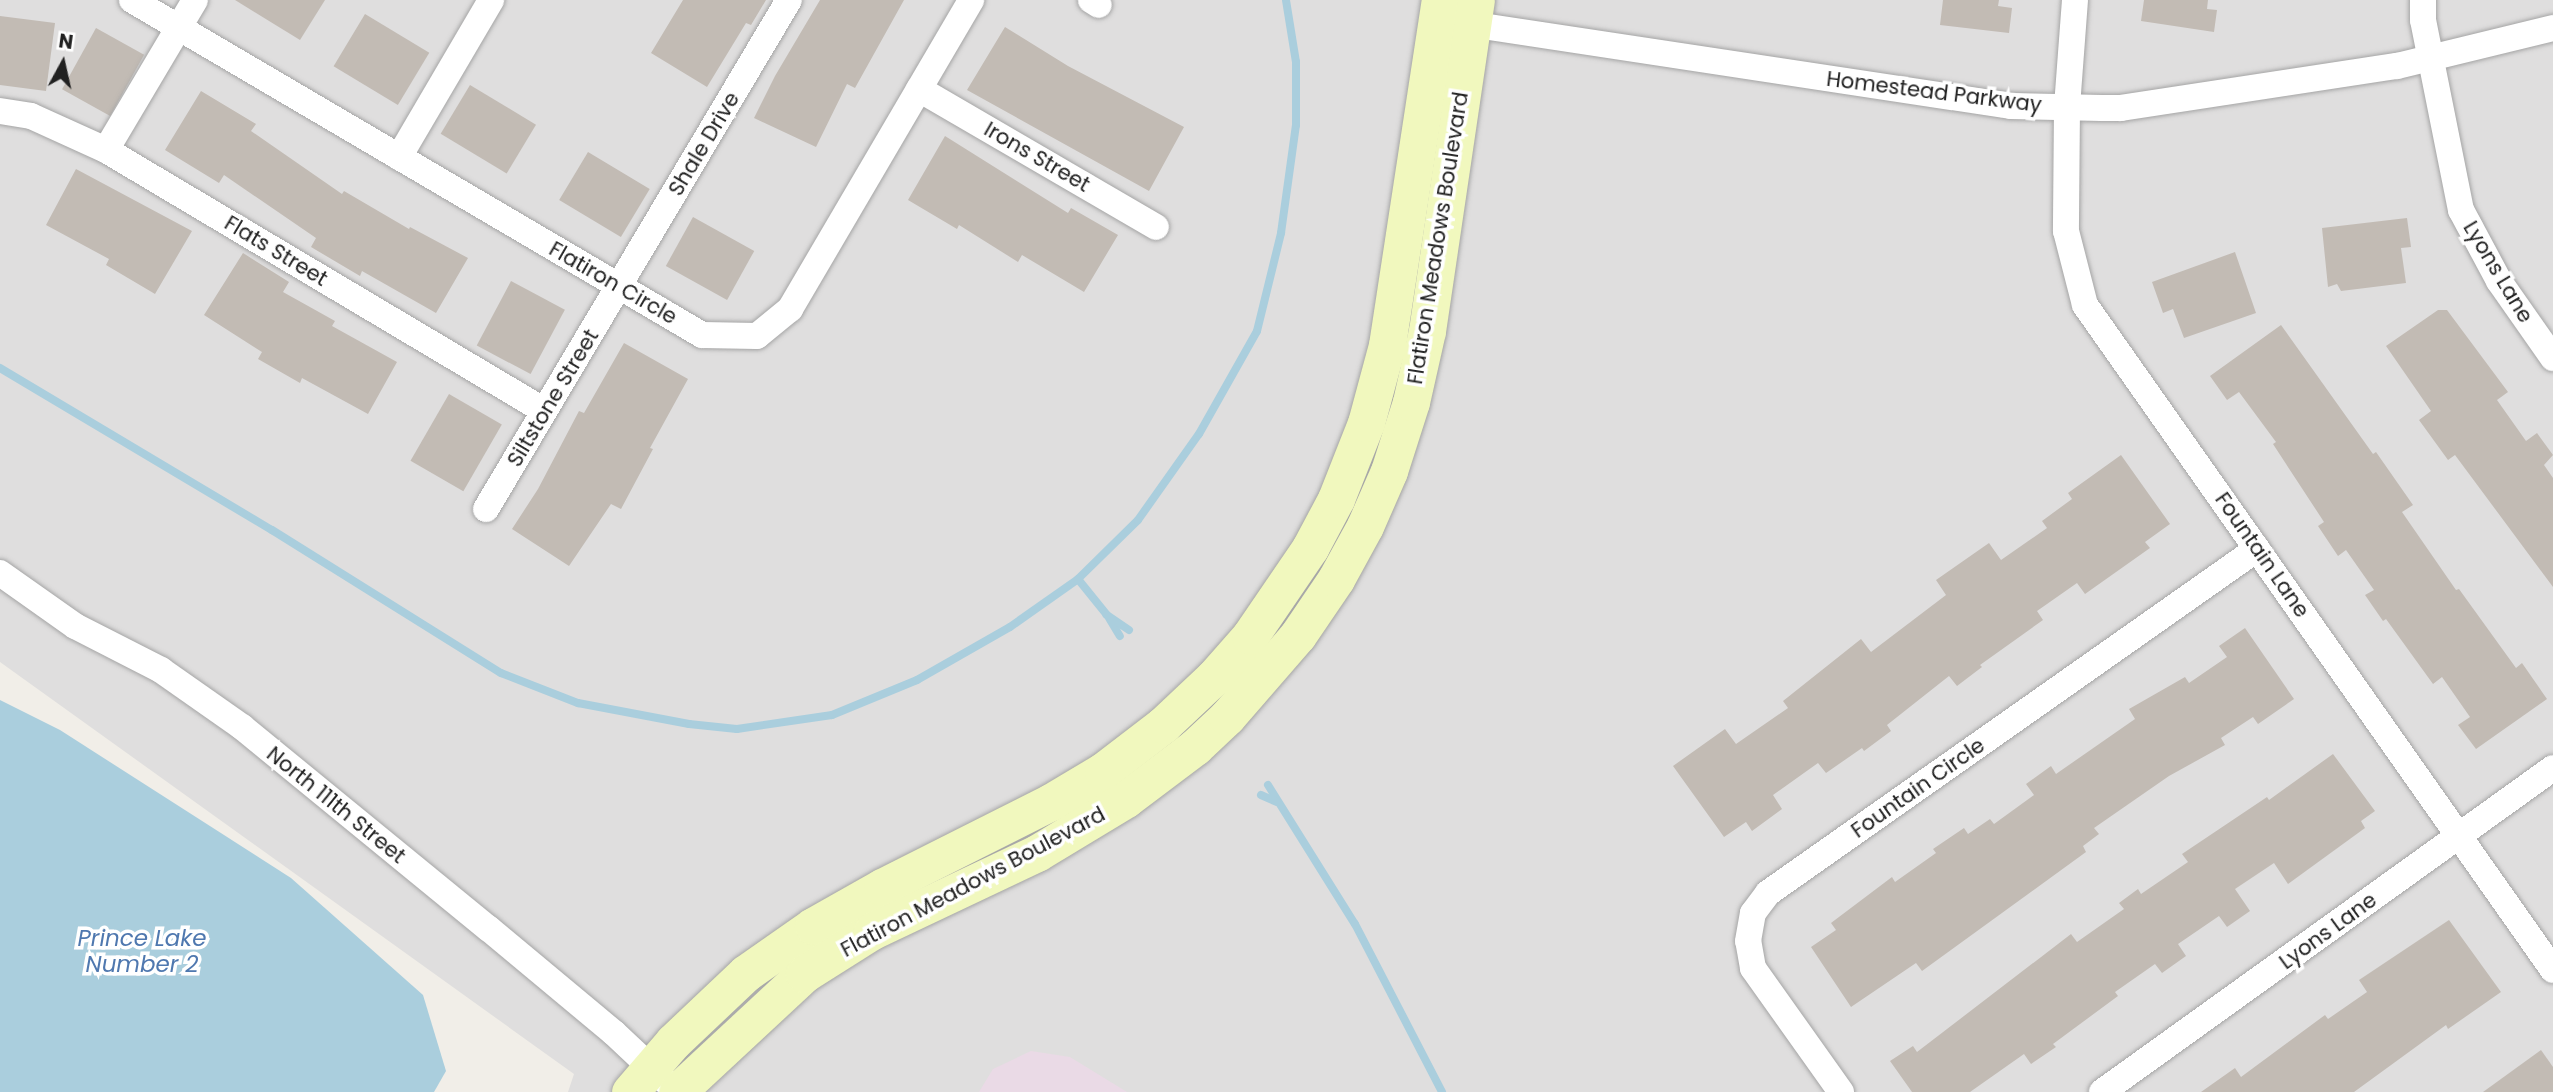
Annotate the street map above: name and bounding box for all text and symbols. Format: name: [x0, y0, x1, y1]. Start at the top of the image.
text: N: [57, 27, 75, 56]
north arrow: [28, 28, 98, 98]
street label: Homestead Parkway: [1825, 66, 2043, 118]
street label: Shale Drive: [663, 88, 745, 200]
street label: Flatiron Meadows Boulevard: [1402, 90, 1474, 386]
street label: Irons Street: [980, 117, 1094, 197]
street label: Flats Street: [220, 210, 332, 292]
street label: Lyons Lane: [2458, 217, 2538, 327]
street label: Flatiron Circle: [545, 236, 681, 330]
street label: Siltstone Street: [502, 325, 604, 471]
street label: Fountain Lane: [2210, 488, 2314, 622]
street label: Fountain Circle: [1846, 733, 1990, 843]
street label: North 111th Street: [262, 741, 410, 869]
street label: Flatiron Meadows Boulevard: [837, 801, 1109, 963]
street label: Lyons Lane: [2274, 887, 2382, 975]
water label: Prince Lake Number 2: [78, 924, 206, 978]

